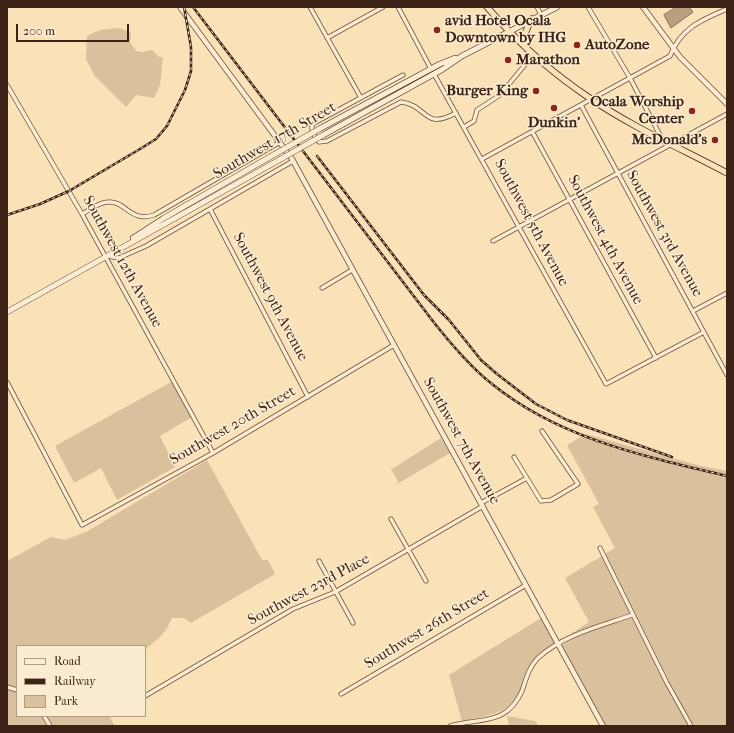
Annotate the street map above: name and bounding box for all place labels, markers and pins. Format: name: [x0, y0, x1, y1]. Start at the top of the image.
place label: avid Hotel Ocala Downtown by IHG: [445, 12, 566, 47]
marker: avid Hotel Ocala Downtown by IHG: [432, 25, 442, 35]
place label: AutoZone: [585, 36, 649, 54]
marker: AutoZone: [572, 40, 582, 50]
place label: Marathon: [516, 51, 580, 69]
marker: Marathon: [503, 55, 513, 65]
place label: Burger King: [446, 82, 528, 100]
marker: Burger King: [531, 86, 541, 96]
place label: Ocala Worship Center: [590, 93, 684, 128]
marker: Dunkin': [549, 103, 559, 113]
marker: Ocala Worship Center: [687, 106, 697, 116]
place label: Dunkin': [528, 114, 580, 132]
place label: McDonald's: [631, 131, 707, 149]
marker: McDonald's: [710, 135, 720, 145]

